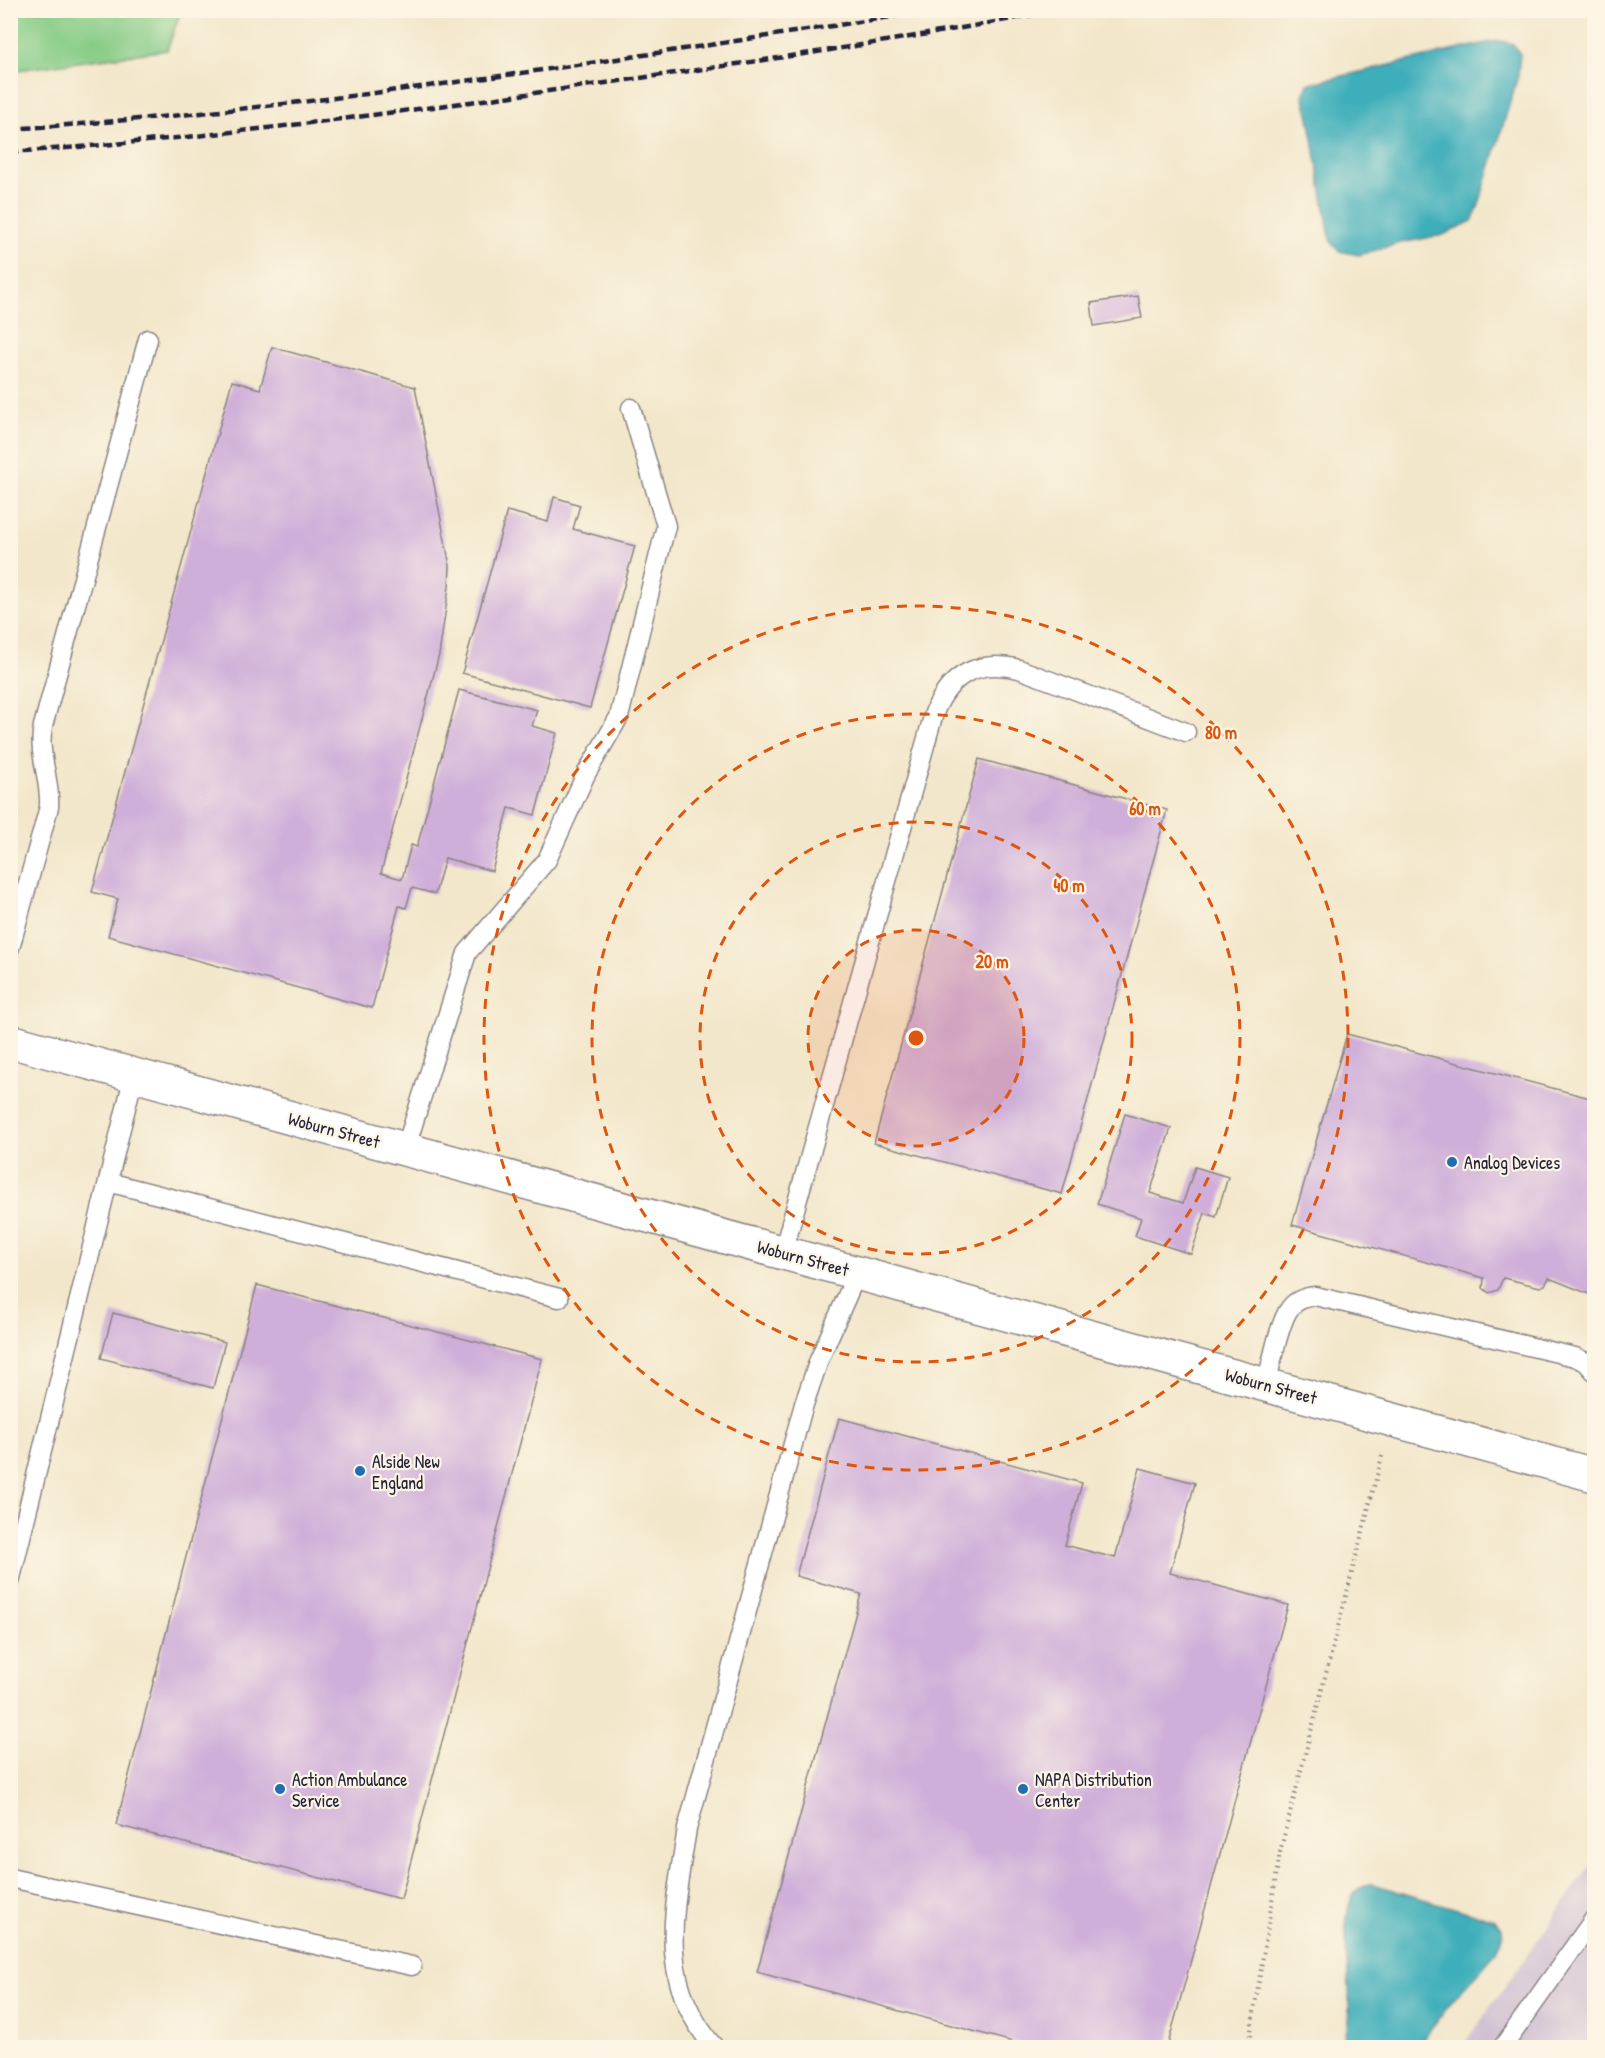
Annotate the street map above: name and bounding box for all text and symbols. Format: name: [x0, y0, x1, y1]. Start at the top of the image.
text: 80 m: [1205, 720, 1237, 745]
text: 60 m: [1129, 796, 1161, 821]
text: 40 m: [1053, 873, 1085, 898]
text: 20 m: [976, 949, 1008, 974]
centre of rings: [906, 1028, 926, 1048]
street label: Woburn Street: [285, 1106, 383, 1154]
place label: Analog Devices: [1464, 1150, 1560, 1175]
marker: Analog Devices: [1445, 1155, 1459, 1169]
street label: Woburn Street: [754, 1234, 852, 1282]
street label: Woburn Street: [1222, 1362, 1320, 1410]
place label: Alside New England: [372, 1449, 440, 1495]
marker: Alside New England: [353, 1464, 367, 1478]
place label: Action Ambulance Service: [292, 1767, 407, 1813]
place label: NAPA Distribution Center: [1035, 1767, 1152, 1813]
marker: Action Ambulance Service: [273, 1782, 287, 1796]
marker: NAPA Distribution Center: [1016, 1782, 1030, 1796]

